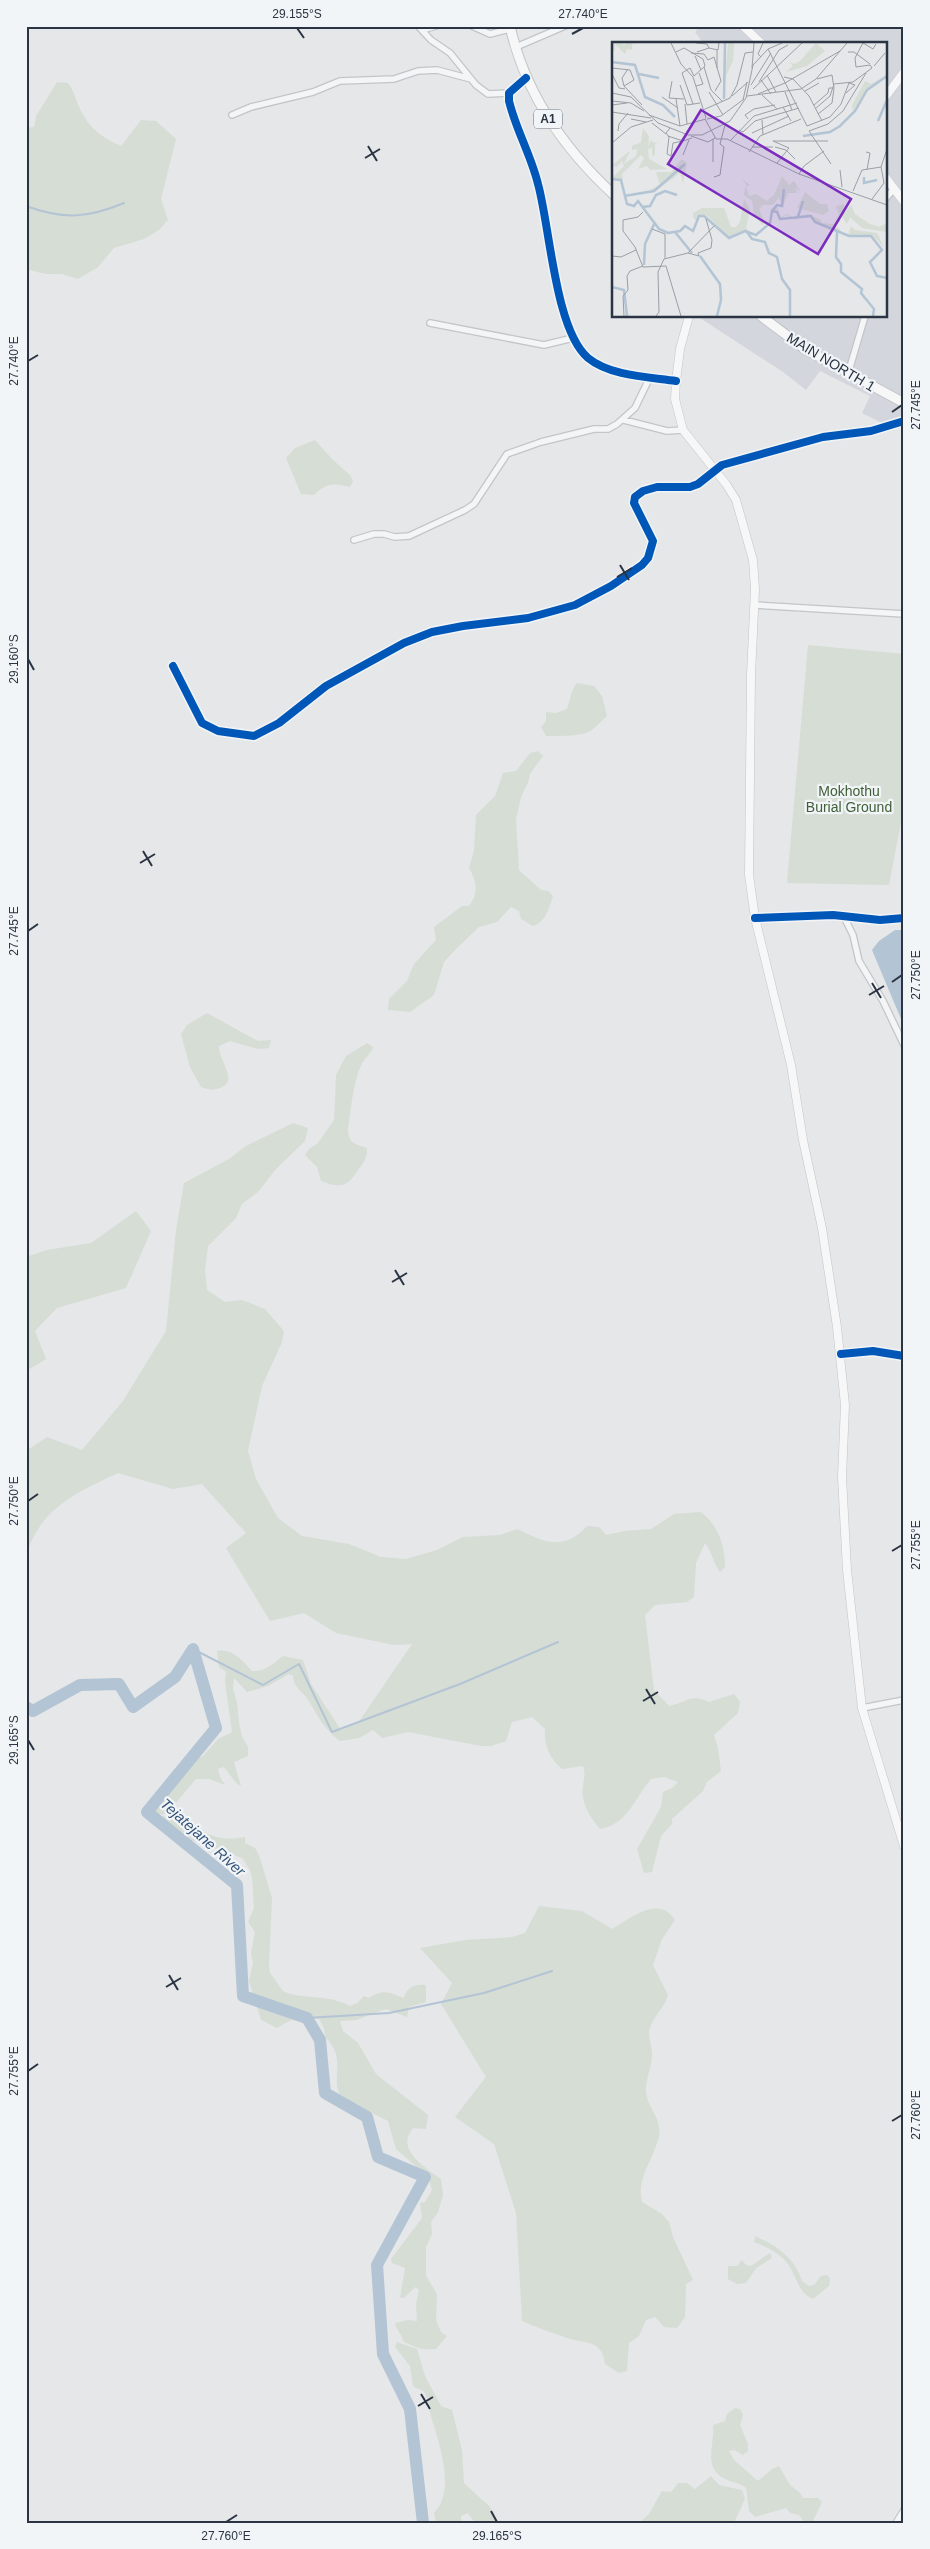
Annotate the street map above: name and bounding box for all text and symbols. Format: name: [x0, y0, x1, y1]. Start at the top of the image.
text: 29.155°S: [272, 7, 322, 21]
text: 27.740°E: [558, 7, 608, 21]
inset map: [612, 42, 888, 318]
road number: A1: [534, 110, 562, 128]
street label: MAIN NORTH 1: [784, 329, 878, 395]
text: 27.740°E: [7, 336, 21, 386]
text: 27.745°E: [909, 380, 923, 430]
text: 29.160°S: [7, 634, 21, 684]
park label: Mokhothu Burial Ground: [806, 783, 892, 815]
text: 27.745°E: [7, 906, 21, 956]
text: 27.750°E: [909, 950, 923, 1000]
text: 27.750°E: [7, 1476, 21, 1526]
text: 27.755°E: [909, 1520, 923, 1570]
text: 29.165°S: [7, 1715, 21, 1765]
water label: Tejatejane River: [157, 1795, 250, 1880]
text: 27.755°E: [7, 2046, 21, 2096]
text: 27.760°E: [909, 2090, 923, 2140]
text: 27.760°E: [201, 2529, 251, 2543]
text: 29.165°S: [472, 2529, 522, 2543]

